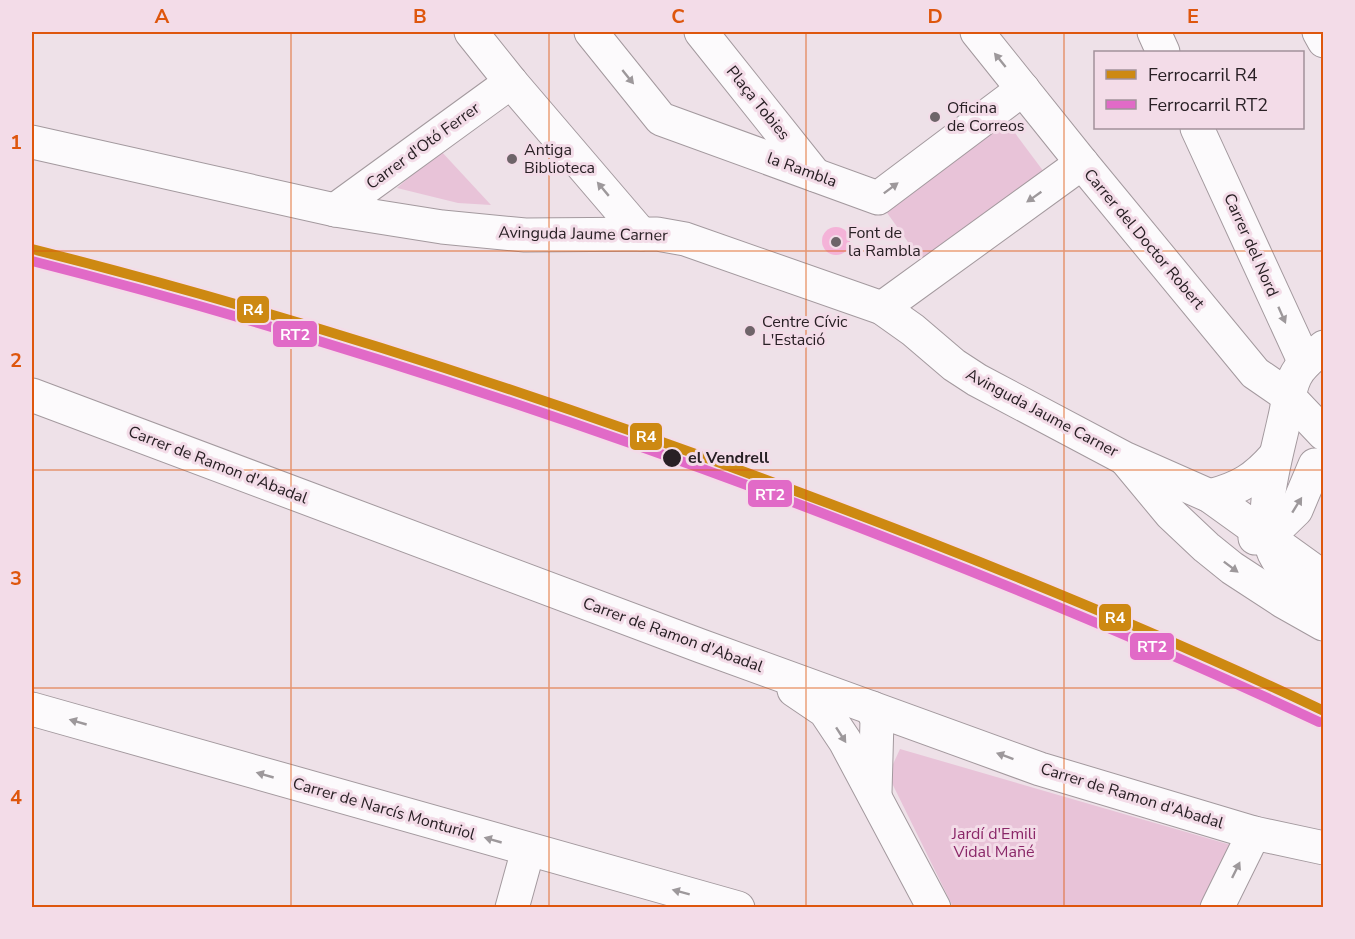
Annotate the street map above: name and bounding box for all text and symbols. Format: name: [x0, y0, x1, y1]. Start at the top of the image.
text: A: [155, 3, 170, 30]
text: B: [413, 3, 427, 30]
text: C: [671, 3, 685, 30]
text: D: [927, 3, 943, 30]
text: E: [1187, 3, 1199, 30]
legend: [1094, 51, 1304, 129]
one-way arrow: [994, 53, 1006, 68]
street label: Plaça Tobies: [721, 61, 795, 145]
text: Ferrocarril R4: [1148, 63, 1258, 87]
one-way arrow: [621, 69, 634, 85]
text: Ferrocarril RT2: [1148, 93, 1268, 117]
street label: Carrer d'Otó Ferrer: [362, 97, 484, 195]
place label: Oficina de Correos: [947, 97, 1025, 137]
marker: Oficina de Correos: [928, 110, 942, 124]
text: 1: [10, 129, 22, 156]
place label: Antiga Biblioteca: [524, 139, 595, 179]
street label: la Rambla: [764, 147, 840, 193]
marker: Antiga Biblioteca: [505, 152, 519, 166]
street label: Carrer del Doctor Robert: [1079, 164, 1210, 314]
one-way arrow: [597, 182, 610, 197]
one-way arrow: [883, 183, 898, 195]
street label: Carrer del Nord: [1218, 190, 1284, 300]
one-way arrow: [1027, 191, 1043, 203]
street label: Avinguda Jaume Carner: [498, 222, 668, 246]
place label: Font de la Rambla: [848, 222, 921, 262]
marker: Font de la Rambla: [829, 235, 843, 249]
line badge: R4: [236, 295, 270, 324]
text: R4: [243, 299, 264, 321]
one-way arrow: [1278, 306, 1287, 323]
place label: Centre Cívic L'Estació: [762, 311, 848, 351]
line badge: RT2: [272, 320, 318, 348]
text: RT2: [280, 324, 310, 346]
marker: Centre Cívic L'Estació: [743, 324, 757, 338]
text: 2: [10, 347, 22, 374]
street label: Avinguda Jaume Carner: [962, 363, 1122, 463]
street label: Carrer de Ramon d'Abadal: [125, 421, 311, 509]
line badge: R4: [629, 422, 663, 451]
text: R4: [636, 426, 657, 448]
marker: el Vendrell: [661, 447, 683, 469]
place label: el Vendrell: [688, 447, 769, 469]
line badge: RT2: [747, 479, 793, 508]
text: RT2: [755, 484, 785, 506]
one-way arrow: [1292, 497, 1303, 513]
one-way arrow: [1223, 560, 1239, 573]
text: 3: [10, 565, 22, 592]
street label: Carrer de Ramon d'Abadal: [580, 592, 766, 678]
line badge: R4: [1098, 603, 1132, 632]
text: R4: [1105, 607, 1126, 629]
line badge: RT2: [1129, 632, 1175, 661]
text: RT2: [1137, 636, 1167, 658]
one-way arrow: [69, 717, 87, 726]
one-way arrow: [835, 727, 846, 743]
one-way arrow: [996, 751, 1014, 761]
street label: Carrer de Ramon d'Abadal: [1038, 758, 1227, 834]
one-way arrow: [256, 770, 274, 780]
street label: Carrer de Narcís Monturiol: [290, 772, 478, 846]
text: 4: [10, 784, 22, 811]
park label: Jardí d'Emili Vidal Mañé: [951, 823, 1036, 863]
one-way arrow: [484, 835, 502, 844]
one-way arrow: [1231, 862, 1240, 879]
one-way arrow: [672, 887, 690, 896]

